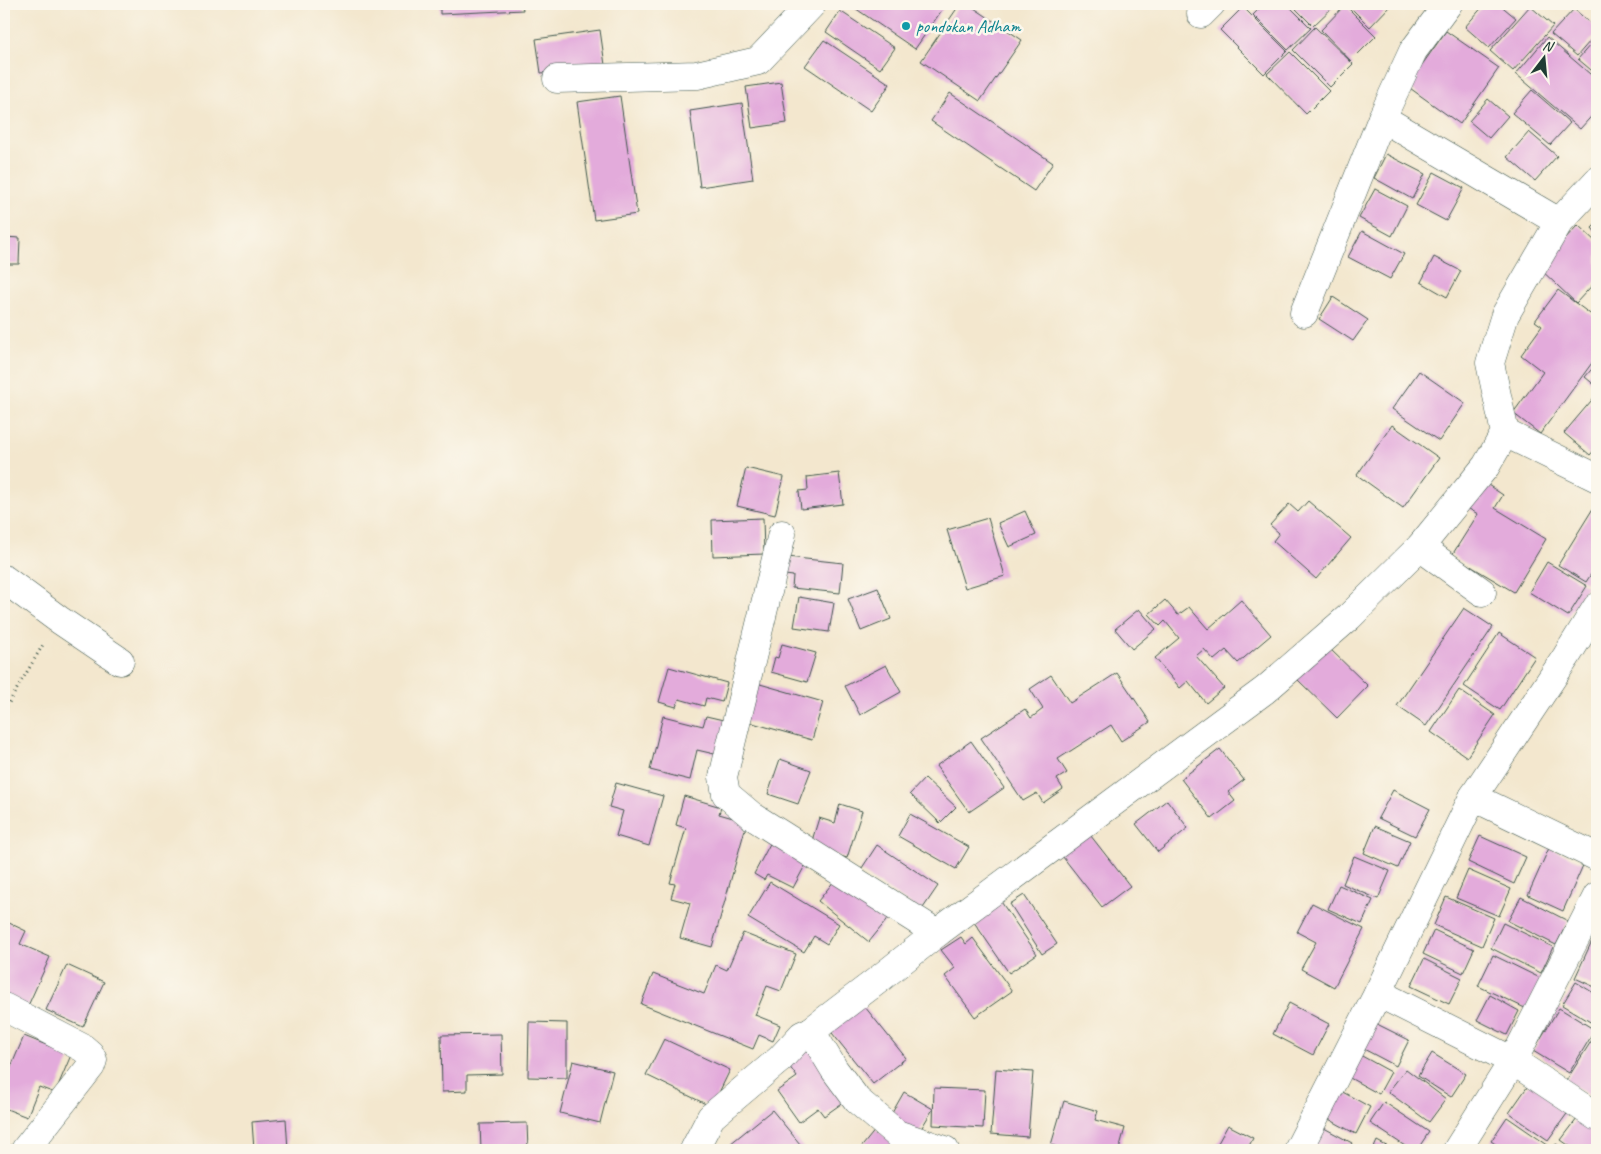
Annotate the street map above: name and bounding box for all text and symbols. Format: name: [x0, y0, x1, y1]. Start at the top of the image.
place label: pondokan Adham: [916, 15, 1021, 37]
marker: pondokan Adham: [900, 20, 912, 32]
north arrow: [1518, 32, 1568, 82]
text: N: [1541, 37, 1556, 56]

